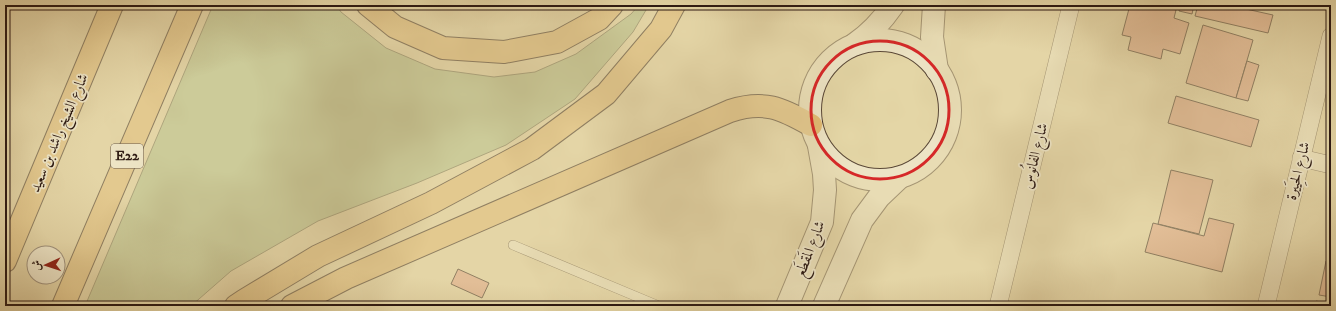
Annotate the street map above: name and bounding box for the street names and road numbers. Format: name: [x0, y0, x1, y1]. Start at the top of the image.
street label: شارع الشيخ راشد بن سعيد: [25, 71, 96, 197]
street label: شارع الفانُوس: [1014, 120, 1055, 192]
street label: شارع الحِيَيرة: [1280, 139, 1317, 203]
road number: E22: [111, 144, 143, 168]
street label: شارع المَقطَع: [789, 217, 833, 281]

